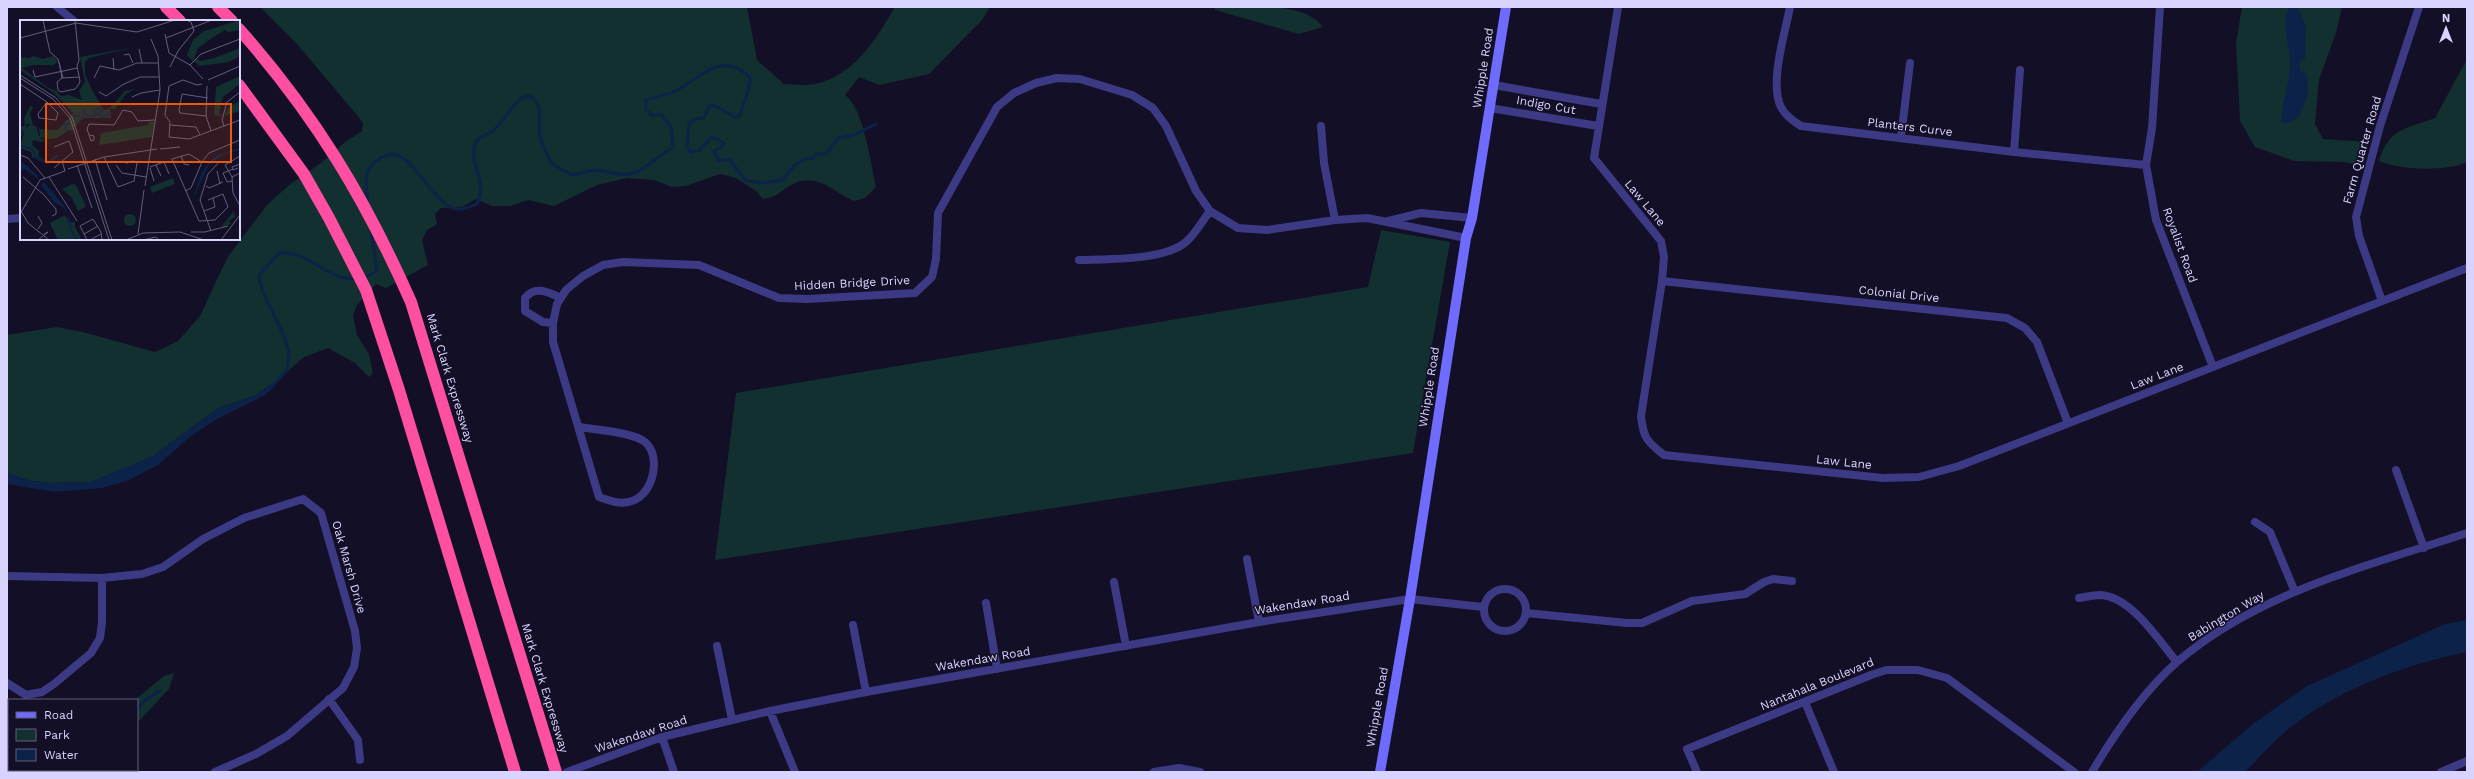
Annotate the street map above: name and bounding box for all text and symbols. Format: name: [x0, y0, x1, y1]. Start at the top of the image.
north arrow: [2426, 8, 2466, 48]
text: N: [2442, 12, 2450, 25]
inset map: [20, 20, 240, 240]
street label: Whipple Road: [1470, 27, 1496, 109]
street label: Indigo Cut: [1515, 93, 1577, 117]
street label: Farm Quarter Road: [2340, 94, 2384, 206]
street label: Planters Curve: [1867, 115, 1954, 139]
street label: Law Lane: [1622, 177, 1668, 229]
street label: Royalist Road: [2160, 205, 2200, 285]
street label: Hidden Bridge Drive: [794, 273, 910, 293]
street label: Colonial Drive: [1858, 283, 1940, 305]
street label: Mark Clark Expressway: [424, 312, 477, 445]
street label: Whipple Road: [1416, 346, 1442, 428]
street label: Law Lane: [2128, 359, 2186, 393]
street label: Law Lane: [1815, 452, 1873, 472]
street label: Oak Marsh Drive: [329, 519, 369, 615]
street label: Babington Way: [2185, 587, 2267, 644]
street label: Wakendaw Road: [1253, 589, 1351, 617]
street label: Mark Clark Expressway: [519, 622, 572, 755]
street label: Wakendaw Road: [934, 644, 1032, 674]
street label: Nantahala Boulevard: [1758, 655, 1876, 713]
street label: Whipple Road: [1363, 666, 1391, 748]
legend: [8, 699, 138, 771]
text: Road: [44, 708, 73, 722]
street label: Wakendaw Road: [593, 712, 689, 756]
text: Park: [44, 728, 70, 742]
text: Water: [44, 748, 79, 762]

